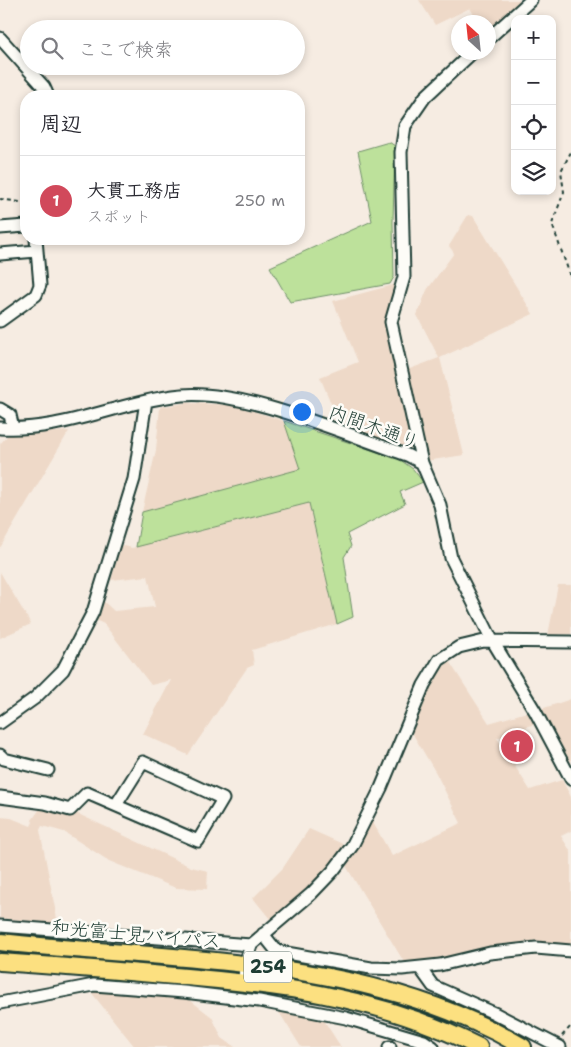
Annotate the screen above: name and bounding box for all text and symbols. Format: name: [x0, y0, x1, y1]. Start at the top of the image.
north arrow: [451, 15, 496, 60]
map controls: [511, 15, 556, 195]
button: +: [511, 15, 556, 60]
search box: [20, 20, 305, 75]
icon: search: [38, 34, 66, 62]
text: ここで検索: [78, 37, 173, 62]
button: −: [511, 60, 556, 105]
button: locate: [511, 105, 556, 150]
text: 周辺: [40, 110, 82, 138]
button: layers: [511, 150, 556, 195]
text: 大貫工務店: [87, 178, 182, 203]
text: 1: [52, 190, 60, 211]
text: 250 m: [234, 190, 285, 211]
text: スポット: [87, 206, 151, 227]
your location: [289, 399, 315, 425]
street label: 内間木通り: [325, 399, 423, 455]
pin: 1: [501, 727, 533, 765]
street label: 和光富士見バイパス: [50, 914, 222, 954]
road number: 254: [244, 952, 292, 982]

